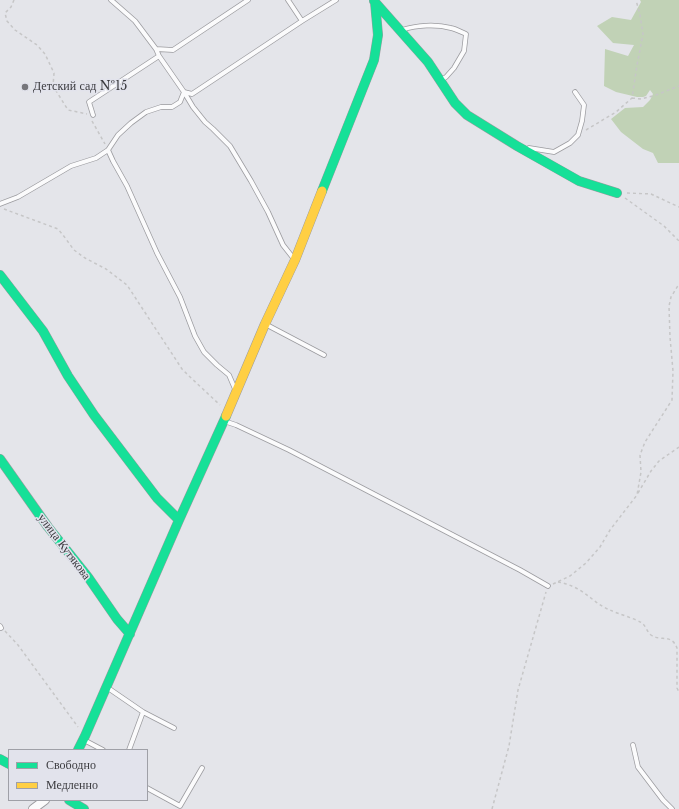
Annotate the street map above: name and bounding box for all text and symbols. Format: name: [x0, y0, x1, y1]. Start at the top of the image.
place label: Детский сад №15: [33, 80, 127, 94]
marker: Детский сад №15: [20, 82, 30, 92]
street label: улица Кутякова: [35, 511, 93, 583]
legend: [8, 749, 148, 801]
text: Свободно: [46, 757, 96, 772]
text: Медленно: [46, 777, 98, 792]

